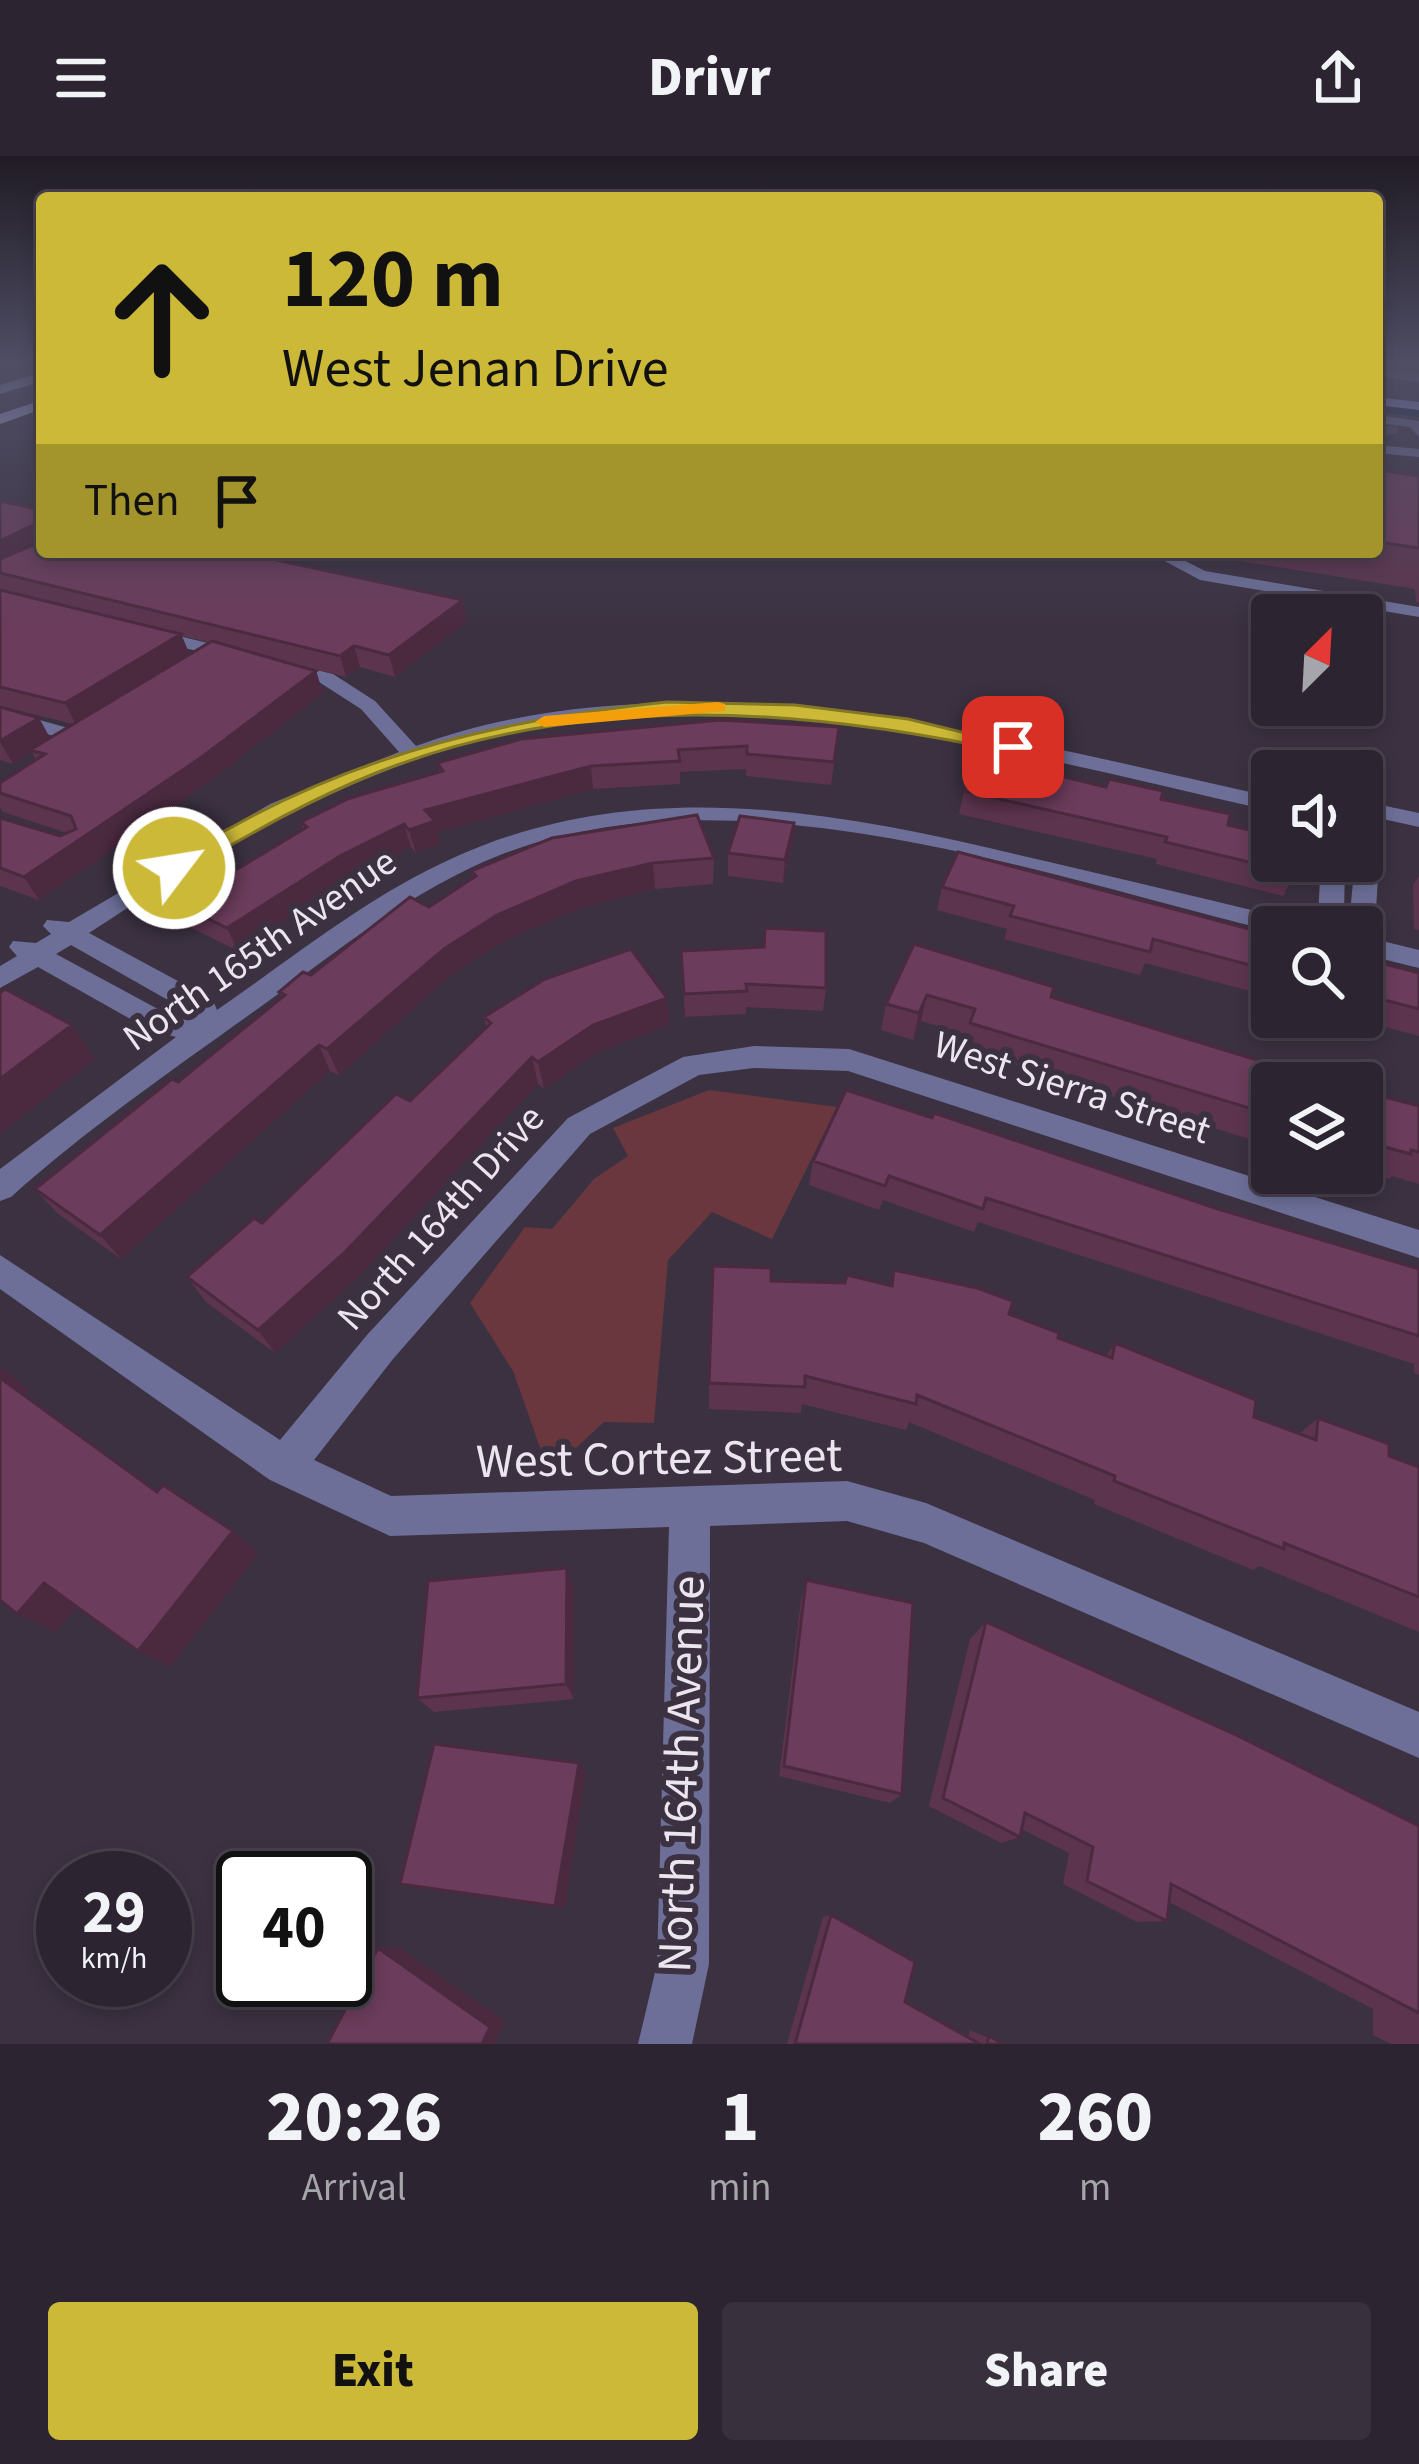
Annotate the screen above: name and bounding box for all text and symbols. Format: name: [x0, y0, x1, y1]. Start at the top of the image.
text: Drivr: [648, 40, 771, 117]
icon: menu: [48, 45, 114, 111]
icon: share: [1305, 45, 1371, 111]
text: 120 m: [282, 220, 504, 340]
icon: ahead: [84, 240, 240, 396]
text: West Jenan Drive: [282, 331, 669, 408]
icon: arrive: [204, 468, 270, 534]
text: Then: [84, 469, 180, 533]
north arrow: [1251, 594, 1383, 726]
map controls: [1251, 594, 1383, 1194]
pin: [962, 696, 1064, 798]
icon: arrive: [980, 714, 1046, 780]
button: sound: [1251, 750, 1383, 882]
position arrow: [111, 805, 237, 931]
street label: North 165th Avenue: [112, 835, 408, 1065]
button: search: [1251, 906, 1383, 1038]
street label: West Sierra Street: [927, 1017, 1217, 1159]
button: layers: [1251, 1062, 1383, 1194]
street label: North 164th Drive: [324, 1093, 558, 1343]
street label: West Cortez Street: [475, 1422, 843, 1496]
street label: North 164th Avenue: [641, 1574, 723, 1974]
speed limit sign: 40: [216, 1851, 372, 2007]
text: 29: [82, 1871, 146, 1956]
text: km/h: [81, 1937, 147, 1980]
text: 20:26: [266, 2066, 442, 2169]
text: 1: [721, 2066, 759, 2169]
text: 260: [1038, 2066, 1153, 2169]
text: Arrival: [302, 2160, 407, 2216]
text: min: [708, 2160, 772, 2216]
text: m: [1079, 2160, 1111, 2216]
button: Exit: [48, 2302, 698, 2440]
button: Share: [722, 2302, 1371, 2440]

